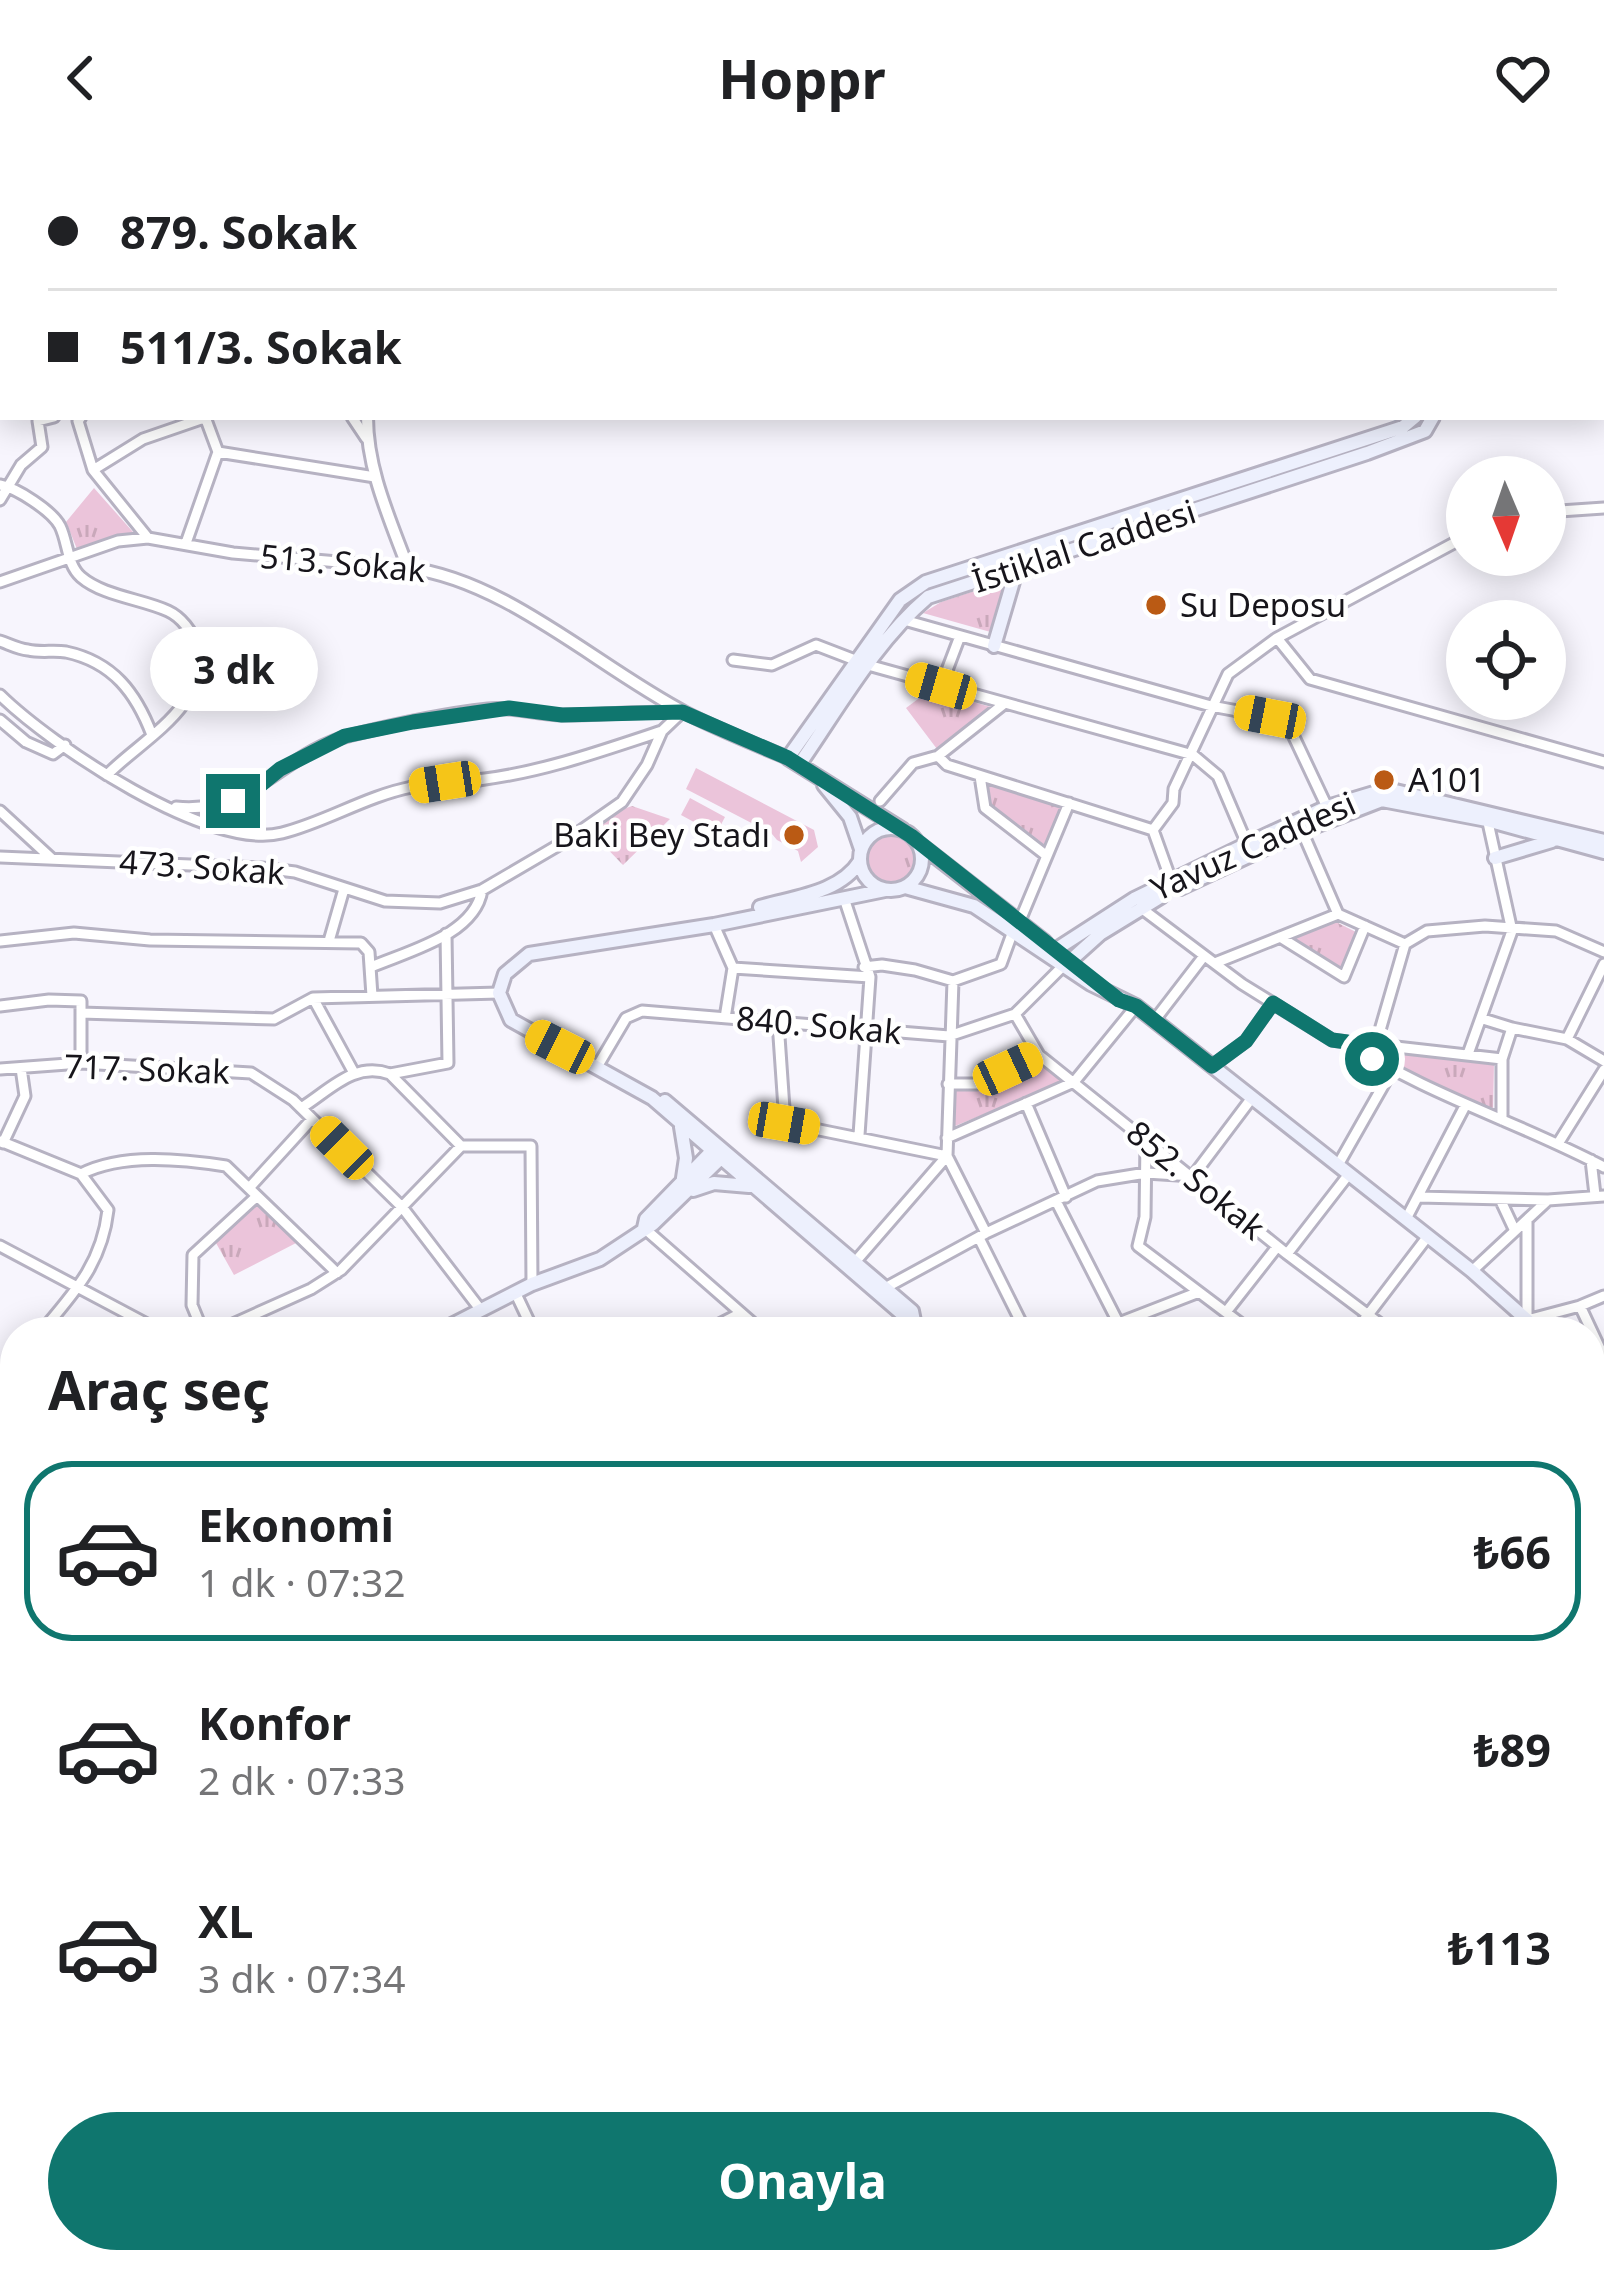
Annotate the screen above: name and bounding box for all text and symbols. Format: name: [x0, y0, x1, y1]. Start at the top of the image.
text: Hoppr: [718, 41, 886, 115]
icon: back: [48, 45, 114, 111]
icon: heart: [1490, 45, 1556, 111]
text: 879. Sokak: [120, 201, 357, 262]
text: 511/3. Sokak: [120, 316, 402, 377]
north arrow: [1446, 456, 1566, 576]
map controls: [1446, 456, 1566, 720]
street label: İstiklal Caddesi: [967, 488, 1201, 603]
street label: 513. Sokak: [258, 533, 428, 592]
place label: Su Deposu: [1180, 582, 1346, 627]
marker: Su Deposu: [1143, 592, 1169, 618]
button: locate: [1446, 600, 1566, 720]
callout: 3 dk: [149, 627, 317, 711]
text: 3 dk: [193, 642, 275, 695]
car: [901, 659, 981, 713]
car: [1231, 692, 1309, 742]
place label: A101: [1408, 757, 1486, 802]
car: [407, 759, 483, 805]
marker: A101: [1371, 767, 1397, 793]
route end: [206, 774, 260, 828]
street label: Yavuz Caddesi: [1143, 780, 1362, 911]
place label: Baki Bey Stadı: [553, 812, 770, 857]
marker: Baki Bey Stadı: [781, 822, 807, 848]
street label: 473. Sokak: [118, 838, 287, 895]
street label: 840. Sokak: [734, 995, 904, 1054]
car: [520, 1015, 600, 1079]
route start: [1345, 1032, 1399, 1086]
car: [968, 1037, 1048, 1101]
street label: 717. Sokak: [63, 1043, 231, 1094]
car: [745, 1099, 823, 1147]
car: [304, 1110, 380, 1186]
street label: 852. Sokak: [1118, 1110, 1275, 1250]
text: Araç seç: [48, 1352, 270, 1426]
text: Ekonomi: [198, 1494, 394, 1555]
icon: car: [54, 1497, 162, 1605]
text: ₺66: [1474, 1521, 1551, 1582]
text: 1 dk · 07:32: [198, 1555, 406, 1608]
text: Konfor: [198, 1692, 351, 1753]
icon: car: [54, 1695, 162, 1803]
text: ₺89: [1474, 1719, 1551, 1780]
text: 2 dk · 07:33: [198, 1753, 406, 1806]
text: XL: [198, 1890, 253, 1951]
icon: car: [54, 1893, 162, 2001]
text: ₺113: [1448, 1917, 1551, 1978]
text: 3 dk · 07:34: [198, 1951, 406, 2004]
button: Onayla: [48, 2112, 1557, 2250]

